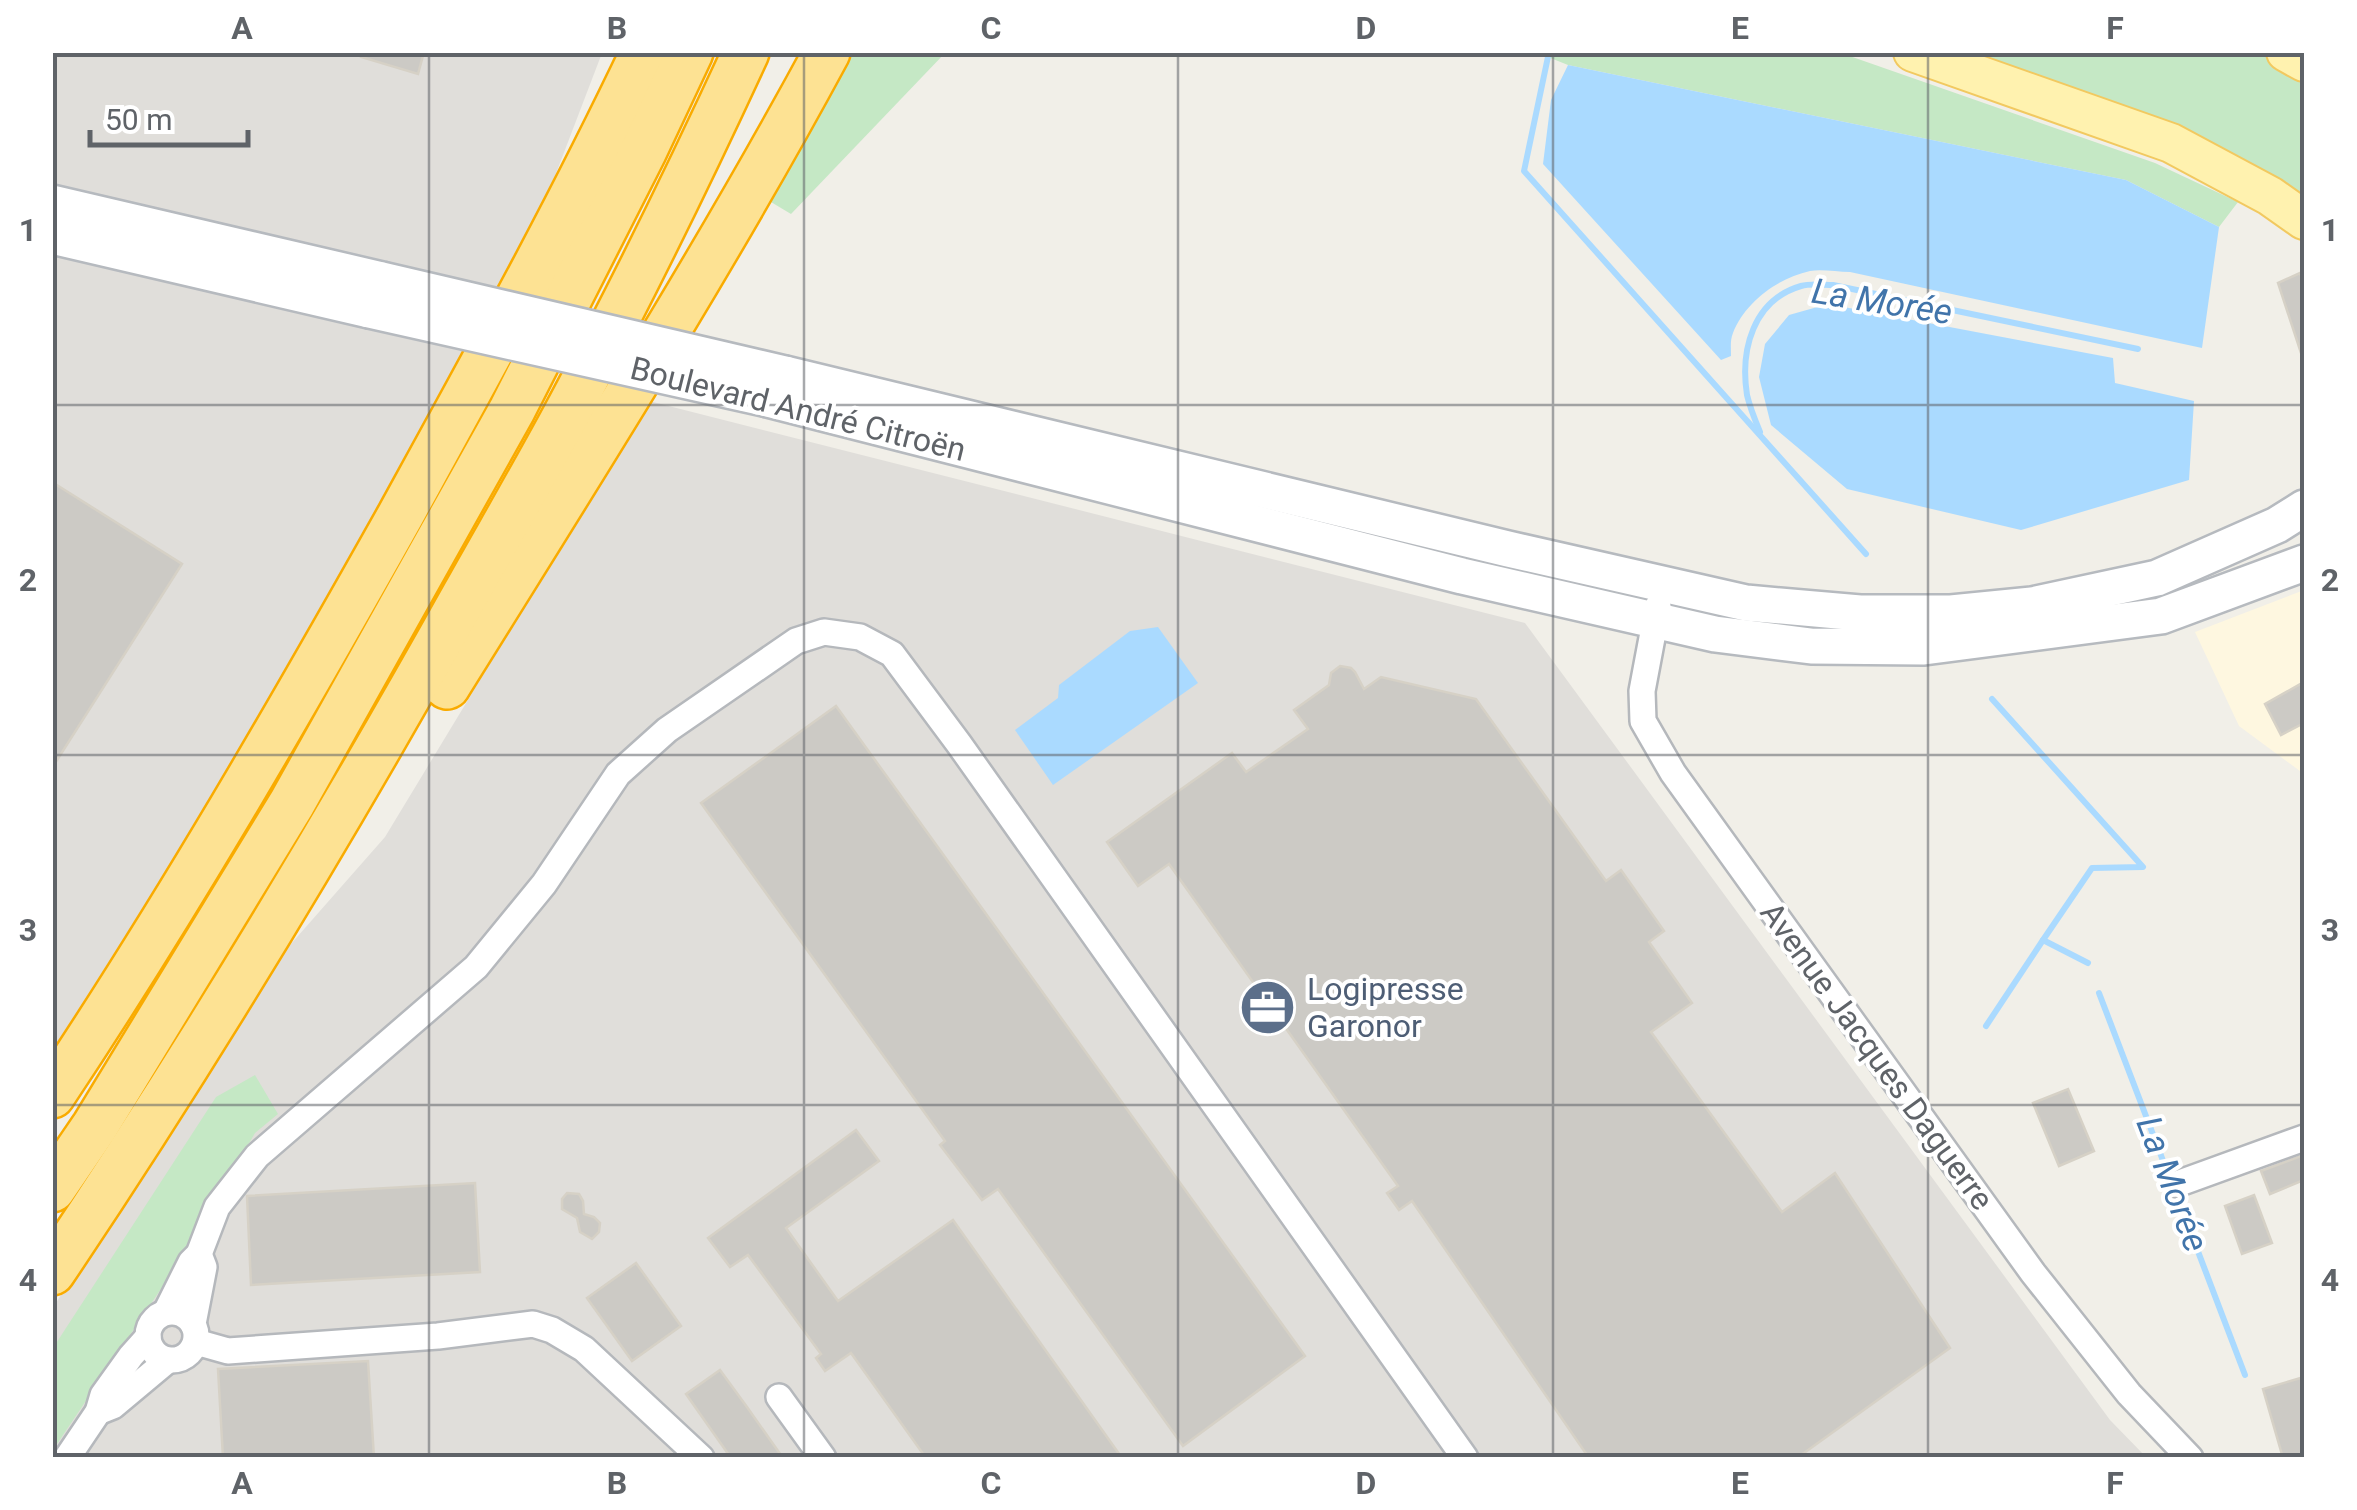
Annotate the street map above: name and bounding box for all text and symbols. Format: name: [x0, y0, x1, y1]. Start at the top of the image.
text: A: [231, 9, 253, 47]
text: B: [607, 9, 627, 47]
text: C: [981, 9, 1001, 47]
text: D: [1356, 9, 1376, 47]
text: E: [1731, 9, 1749, 47]
text: F: [2106, 9, 2124, 47]
scale bar: [90, 85, 248, 147]
text: 50 m: [105, 102, 172, 137]
text: 1: [19, 211, 37, 249]
text: 1: [2321, 211, 2339, 249]
water label: La Morée: [1809, 271, 1955, 333]
street label: Boulevard André Citroën: [626, 349, 970, 469]
text: 2: [19, 561, 37, 599]
text: 2: [2321, 561, 2339, 599]
street label: Avenue Jacques Daguerre: [1753, 895, 2001, 1217]
text: 3: [19, 911, 37, 949]
text: 3: [2321, 911, 2339, 949]
place label: Logipresse Garonor: [1307, 970, 1464, 1045]
office icon: Logipresse Garonor: [1238, 977, 1298, 1037]
water label: La Morée: [2128, 1111, 2216, 1257]
text: 4: [19, 1261, 37, 1299]
text: 4: [2321, 1261, 2339, 1299]
text: A: [231, 1464, 253, 1502]
text: B: [607, 1464, 627, 1502]
text: C: [981, 1464, 1001, 1502]
text: D: [1356, 1464, 1376, 1502]
text: E: [1731, 1464, 1749, 1502]
text: F: [2106, 1464, 2124, 1502]

